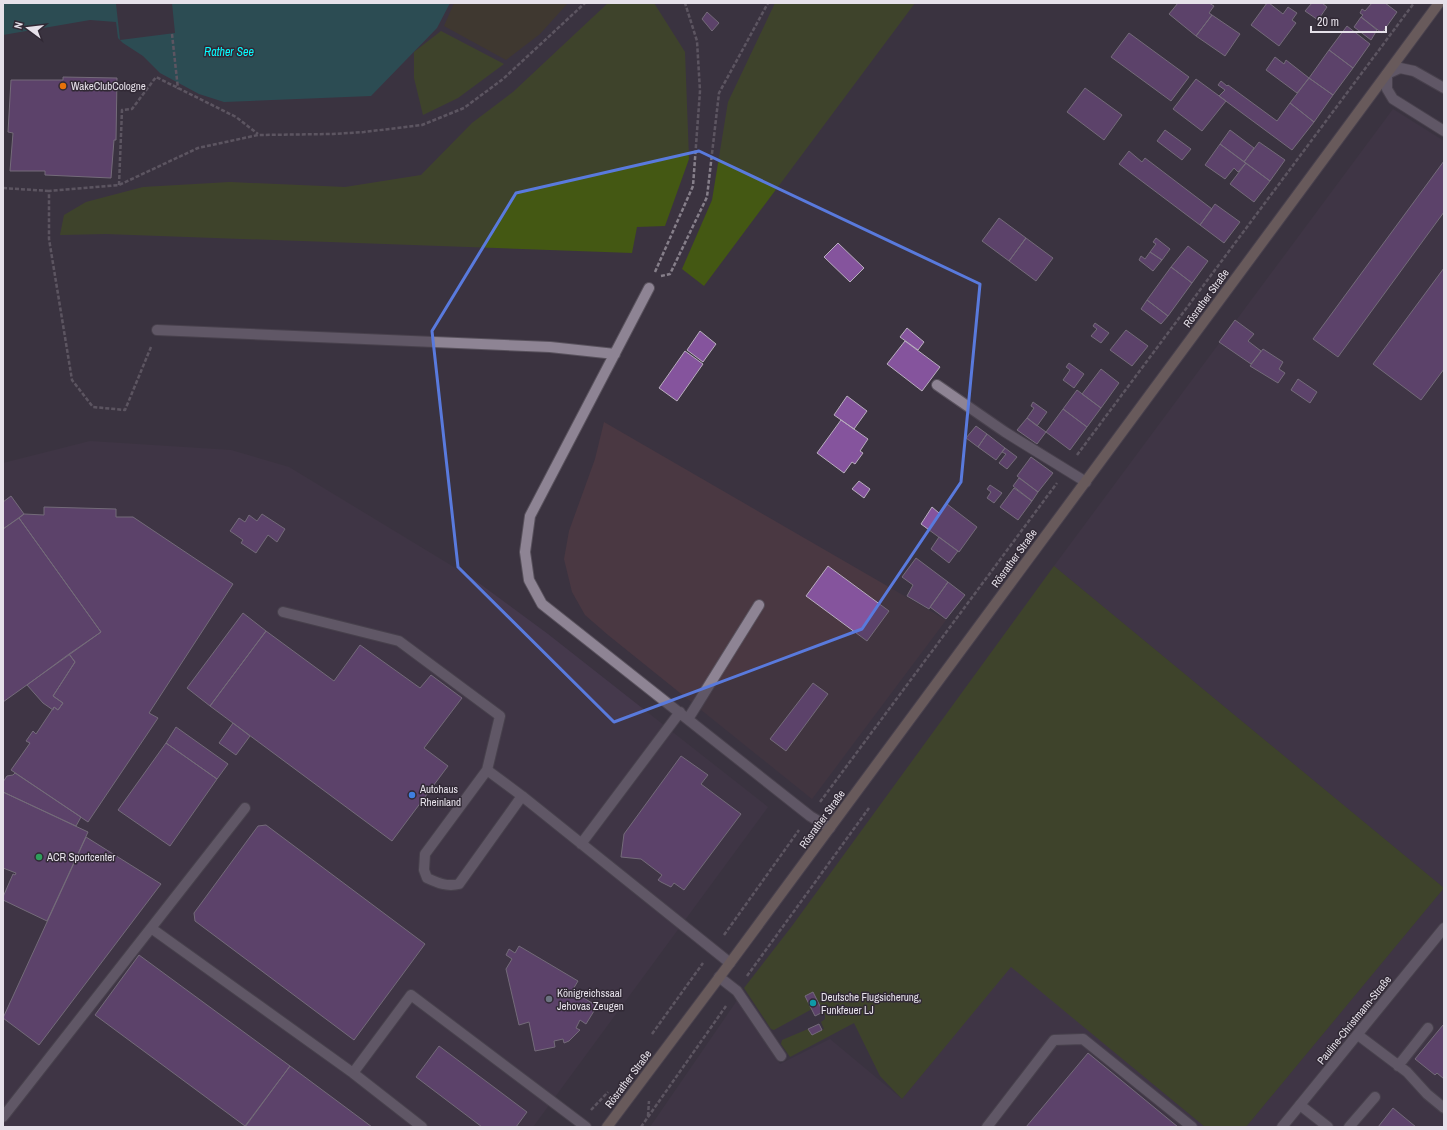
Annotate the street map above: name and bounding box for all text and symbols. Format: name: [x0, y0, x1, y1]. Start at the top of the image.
north arrow: [8, 8, 48, 48]
scale bar: [1311, 8, 1386, 34]
text: 20 m: [1317, 14, 1339, 30]
text: N: [11, 20, 26, 30]
water label: Rather See: [204, 44, 254, 60]
place label: WakeClubCologne: [71, 79, 146, 93]
marker: WakeClubCologne: [58, 81, 68, 91]
street label: Rösrather Straße: [1180, 266, 1232, 330]
street label: Rösrather Straße: [988, 526, 1040, 590]
place label: Autohaus Rheinland: [419, 782, 461, 809]
street label: Rösrather Straße: [796, 787, 848, 851]
marker: Autohaus Rheinland: [407, 790, 417, 800]
place label: ACR Sportcenter: [46, 850, 115, 864]
marker: ACR Sportcenter: [34, 852, 44, 862]
street label: Pauline-Christmann-Straße: [1314, 973, 1394, 1067]
place label: Königreichssaal Jehovas Zeugen: [557, 986, 624, 1013]
place label: Deutsche Flugsicherung, Funkfeuer LJ: [821, 990, 921, 1017]
marker: Königreichssaal Jehovas Zeugen: [544, 994, 554, 1004]
marker: Deutsche Flugsicherung, Funkfeuer LJ: [808, 998, 818, 1008]
street label: Rösrather Straße: [602, 1047, 654, 1111]

